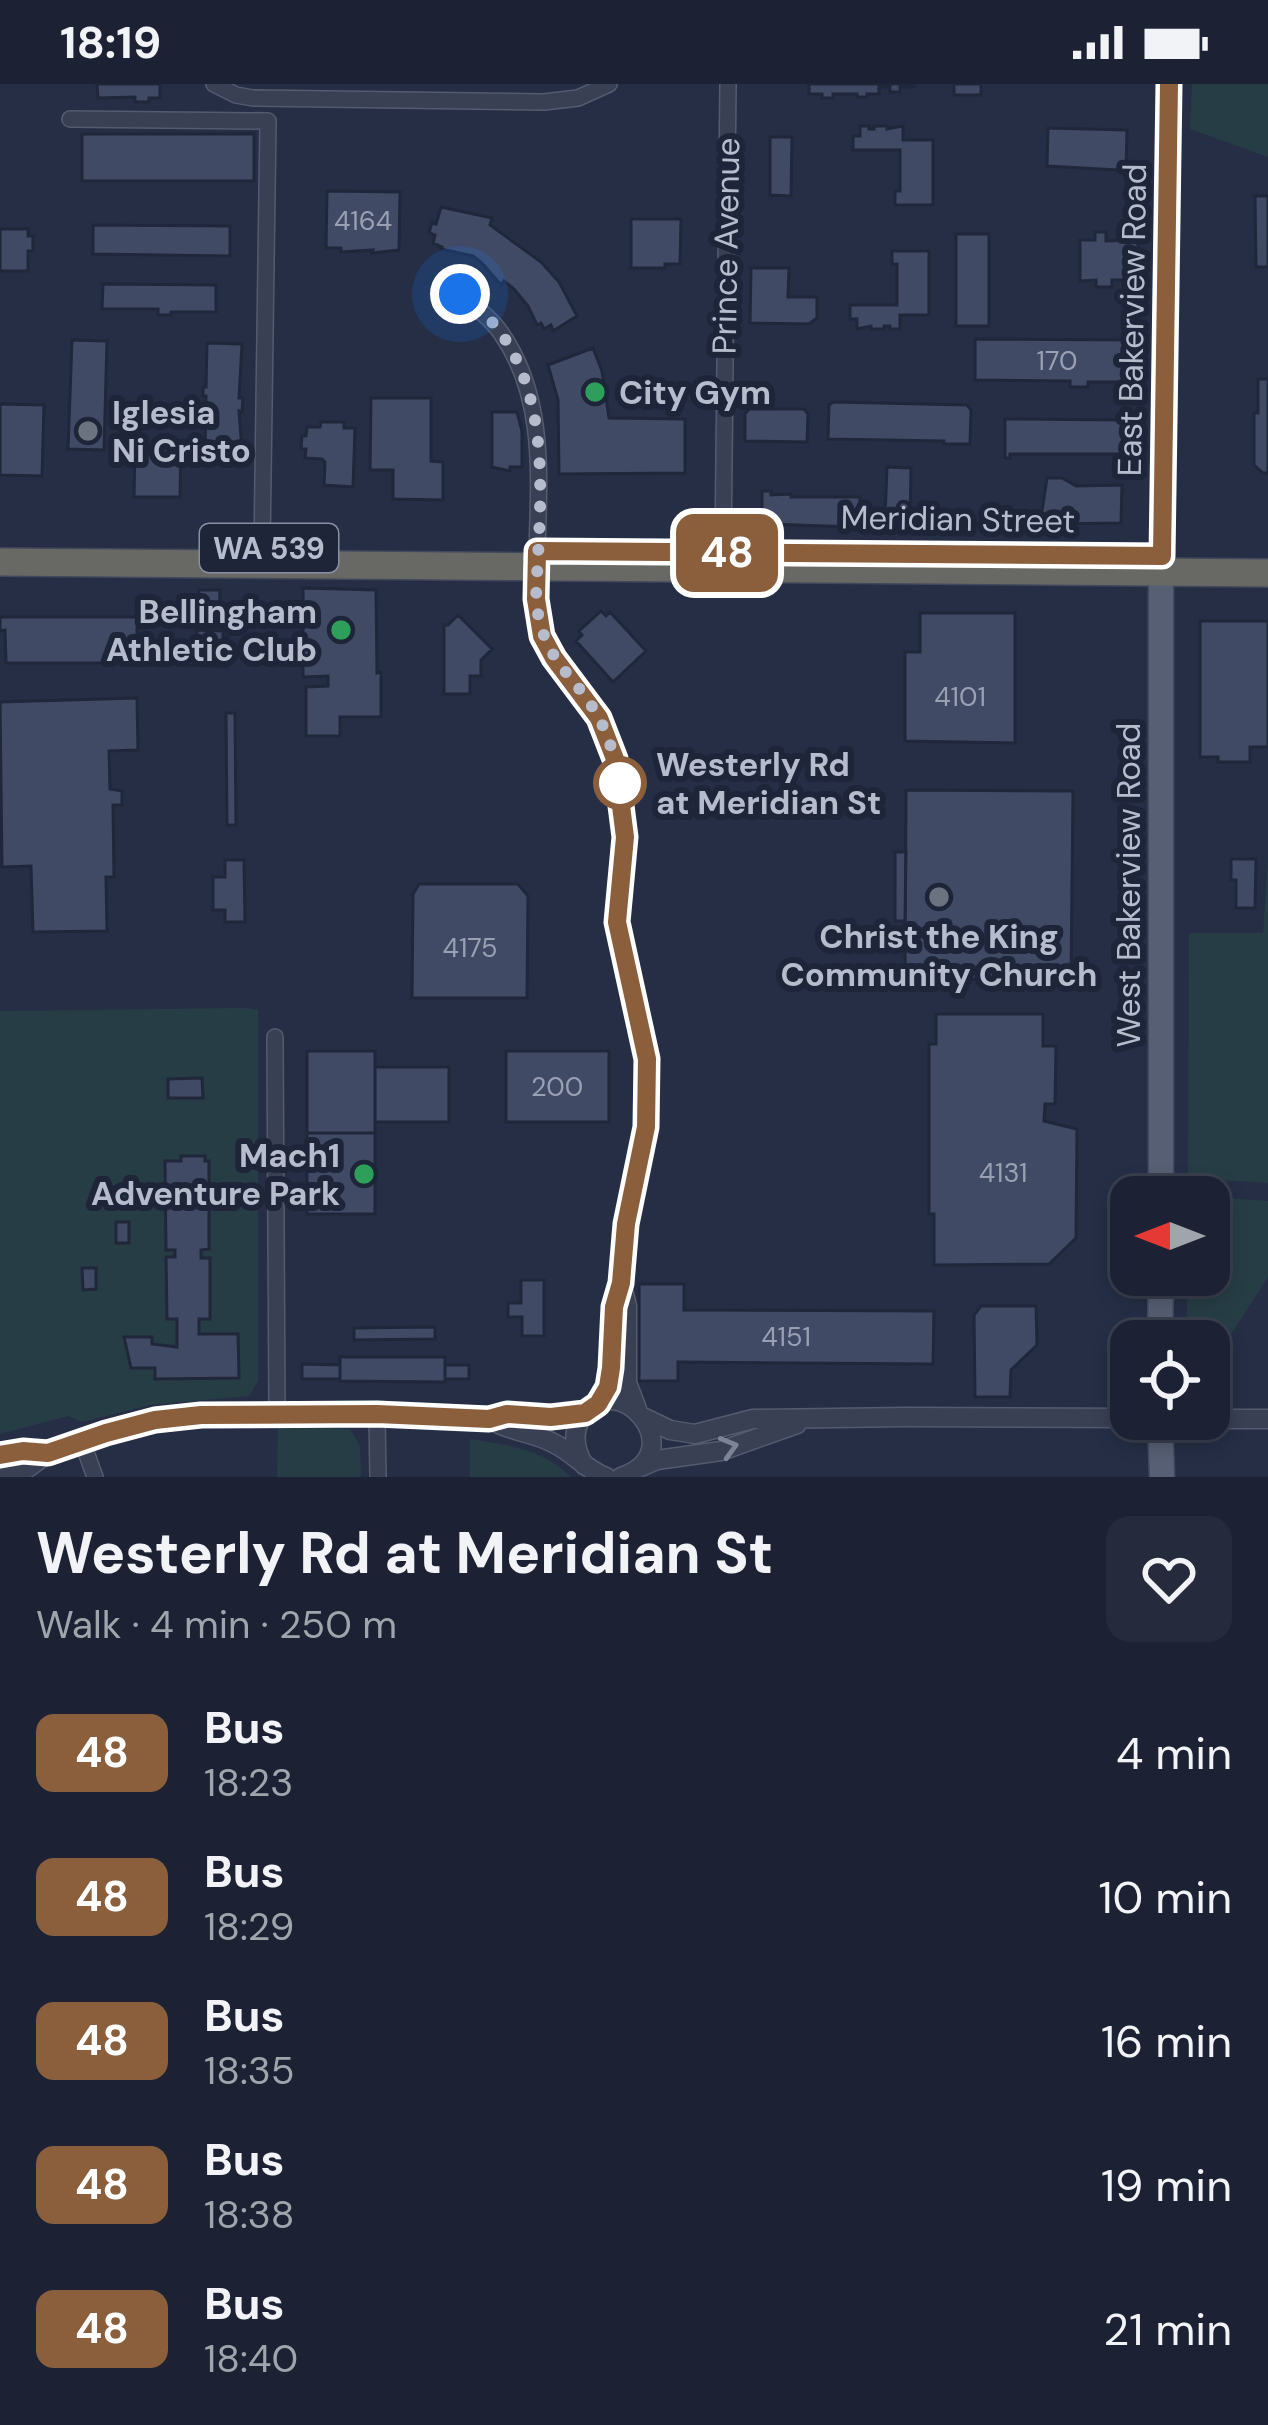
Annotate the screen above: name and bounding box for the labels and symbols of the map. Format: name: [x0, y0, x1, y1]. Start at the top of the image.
street label: Prince Avenue: [703, 137, 749, 355]
street label: East Bakerview Road: [1108, 163, 1156, 477]
house number: 4164: [334, 203, 392, 238]
your location: [430, 264, 490, 324]
house number: 170: [1037, 343, 1077, 378]
place label: City Gym: [619, 371, 771, 414]
marker: City Gym: [582, 379, 608, 405]
place label: Iglesia Ni Cristo: [112, 391, 251, 472]
marker: Iglesia Ni Cristo: [75, 418, 101, 444]
street label: Meridian Street: [840, 495, 1076, 543]
line badge: 48: [673, 514, 781, 592]
road number: WA 539: [200, 524, 338, 572]
place label: Bellingham Athletic Club: [106, 590, 317, 671]
marker: Bellingham Athletic Club: [328, 617, 354, 643]
house number: 4101: [934, 679, 986, 714]
street label: West Bakerview Road: [1107, 723, 1150, 1047]
place label: Westerly Rd at Meridian St: [656, 743, 881, 824]
marker: Westerly Rd at Meridian St: [595, 758, 645, 808]
marker: Christ the King Community Church: [926, 884, 952, 910]
place label: Christ the King Community Church: [780, 915, 1098, 996]
house number: 4175: [443, 930, 497, 965]
house number: 200: [531, 1069, 583, 1104]
place label: Mach1 Adventure Park: [91, 1134, 340, 1215]
house number: 4131: [979, 1155, 1027, 1190]
marker: Mach1 Adventure Park: [351, 1161, 377, 1187]
north arrow: [1110, 1176, 1230, 1296]
house number: 4151: [761, 1319, 811, 1354]
one-way arrow: [718, 1437, 739, 1462]

